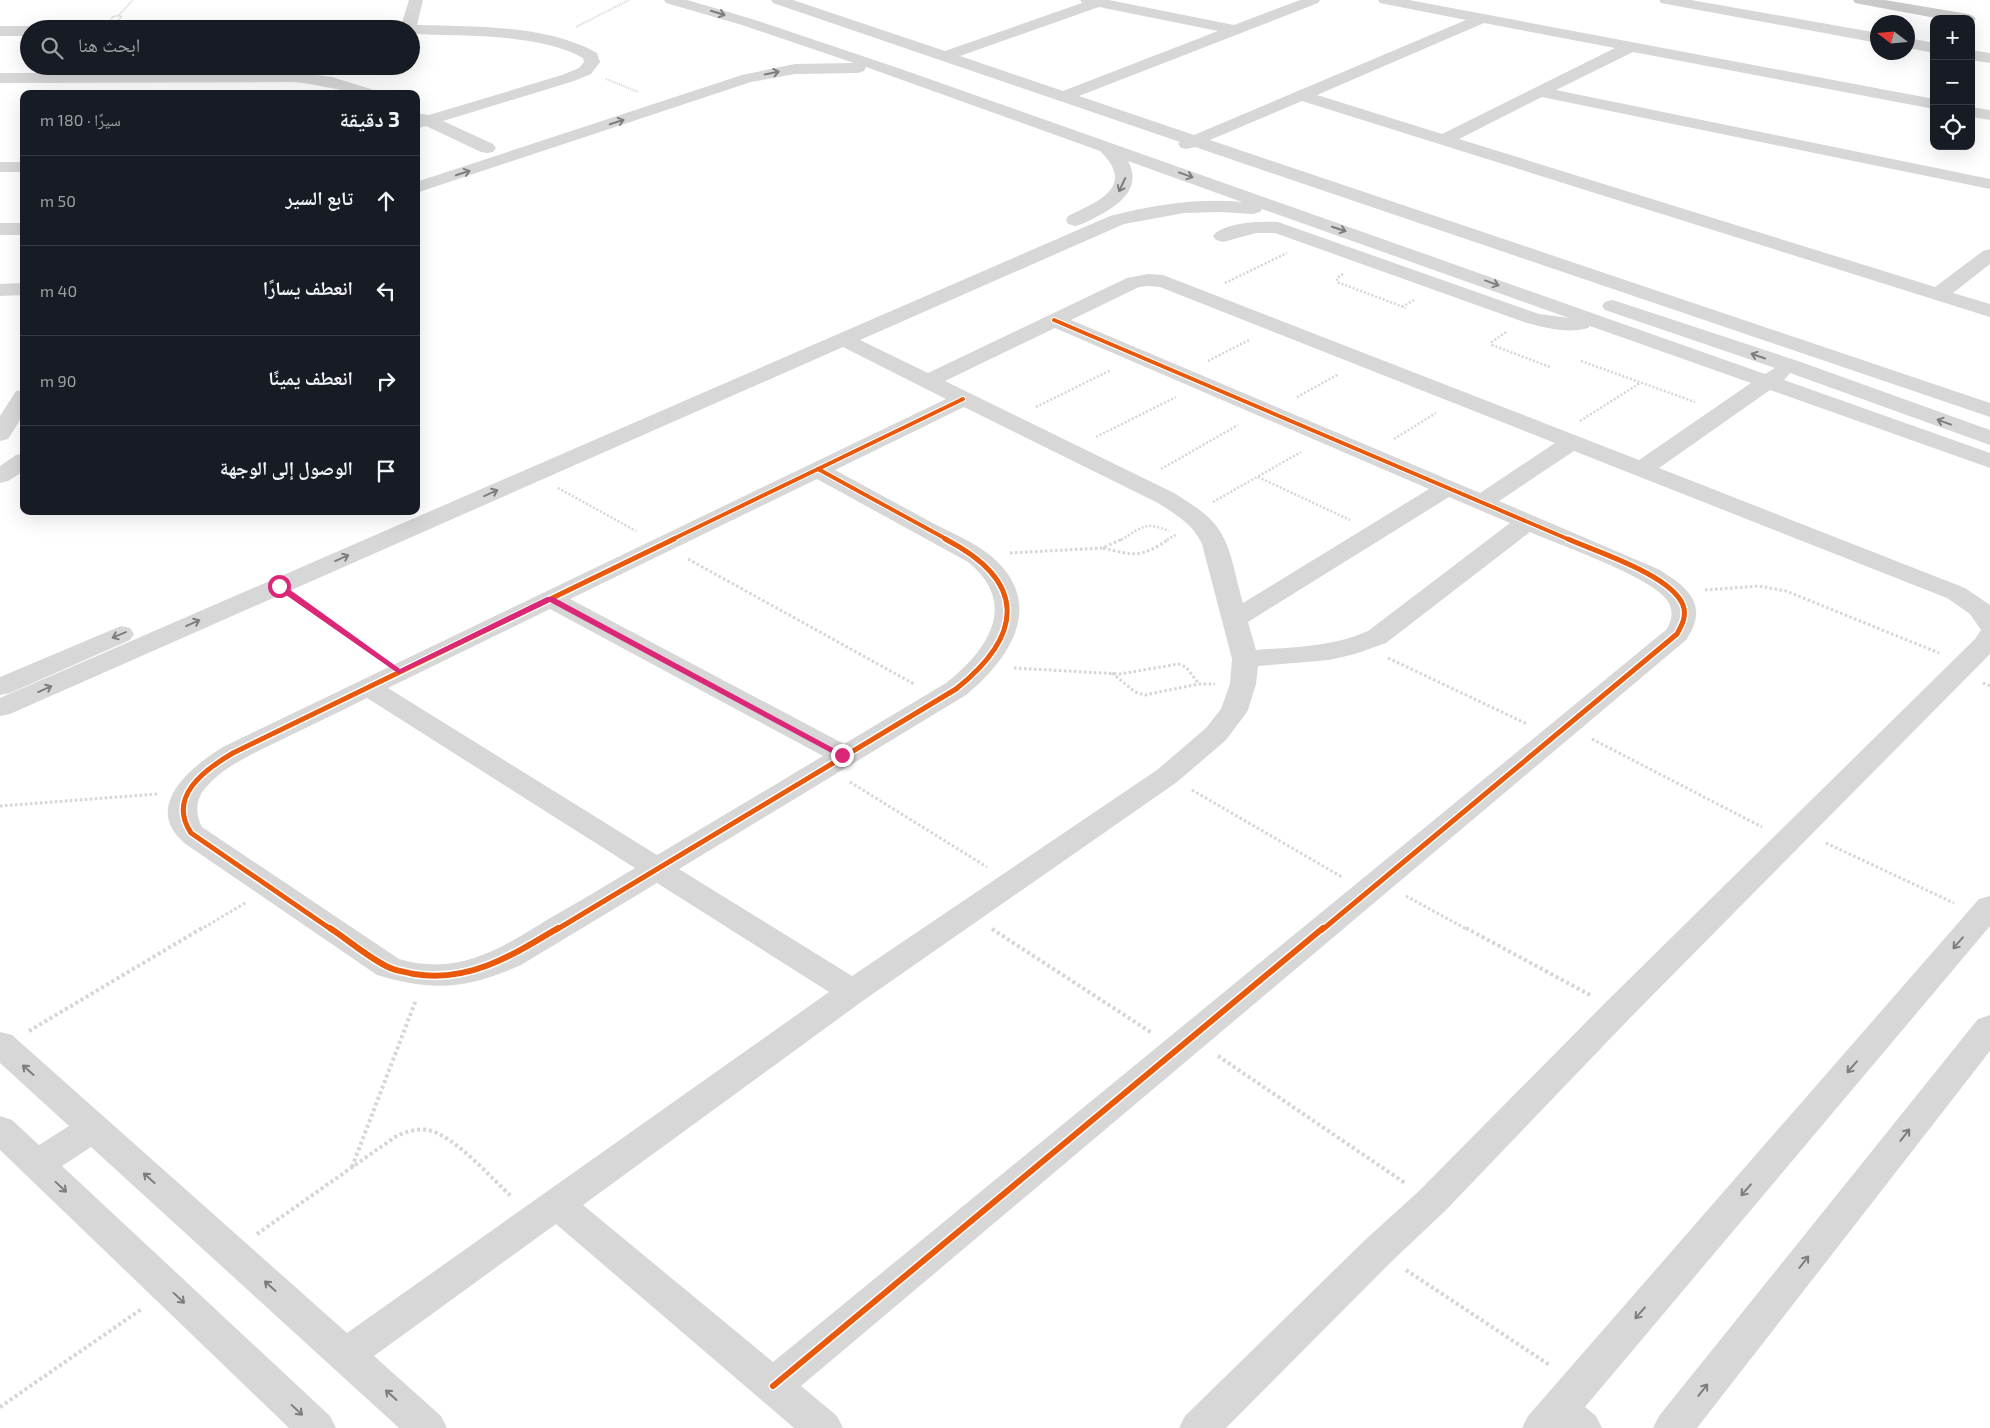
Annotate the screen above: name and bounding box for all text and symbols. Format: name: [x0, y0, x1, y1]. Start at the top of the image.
one-way arrow: [710, 8, 726, 18]
north arrow: [1870, 15, 1915, 60]
map controls: [1930, 15, 1975, 150]
button: +: [1930, 15, 1975, 60]
search box: [20, 20, 420, 75]
text: ابحث هنا: [78, 33, 140, 56]
icon: search: [38, 34, 66, 62]
button: −: [1930, 60, 1975, 105]
one-way arrow: [763, 68, 779, 77]
button: locate: [1930, 105, 1975, 150]
text: 3 دقيقة: [339, 106, 400, 131]
text: سيرًا · 180 m: [40, 110, 121, 129]
one-way arrow: [608, 116, 624, 126]
one-way arrow: [454, 168, 470, 177]
one-way arrow: [1178, 171, 1193, 180]
one-way arrow: [1116, 178, 1126, 193]
text: تابع السير: [286, 186, 353, 209]
icon: ahead: [372, 187, 400, 215]
text: 50 m: [40, 191, 76, 210]
one-way arrow: [1331, 225, 1347, 234]
text: انعطف يسارًا: [263, 276, 353, 299]
icon: left: [372, 277, 400, 305]
one-way arrow: [1484, 279, 1500, 288]
text: 40 m: [40, 281, 77, 300]
one-way arrow: [1750, 350, 1766, 360]
text: انعطف يمينًا: [268, 366, 353, 389]
icon: right: [372, 367, 400, 395]
text: 90 m: [40, 371, 76, 390]
one-way arrow: [1937, 417, 1952, 426]
text: الوصول إلى الوجهة: [220, 456, 353, 479]
icon: arrive: [372, 457, 400, 485]
one-way arrow: [483, 487, 498, 497]
one-way arrow: [334, 553, 349, 563]
route start: [268, 575, 291, 598]
one-way arrow: [186, 618, 201, 627]
one-way arrow: [112, 631, 127, 641]
one-way arrow: [37, 683, 52, 693]
route end: [831, 744, 854, 767]
one-way arrow: [1953, 937, 1964, 950]
one-way arrow: [1847, 1060, 1858, 1073]
one-way arrow: [22, 1064, 35, 1075]
one-way arrow: [1899, 1129, 1910, 1142]
one-way arrow: [143, 1172, 156, 1184]
one-way arrow: [55, 1181, 67, 1193]
one-way arrow: [1741, 1183, 1752, 1196]
one-way arrow: [1798, 1256, 1809, 1269]
one-way arrow: [264, 1281, 277, 1292]
one-way arrow: [173, 1292, 185, 1304]
one-way arrow: [1635, 1306, 1646, 1319]
one-way arrow: [1698, 1383, 1708, 1397]
one-way arrow: [384, 1390, 397, 1401]
one-way arrow: [291, 1404, 304, 1416]

